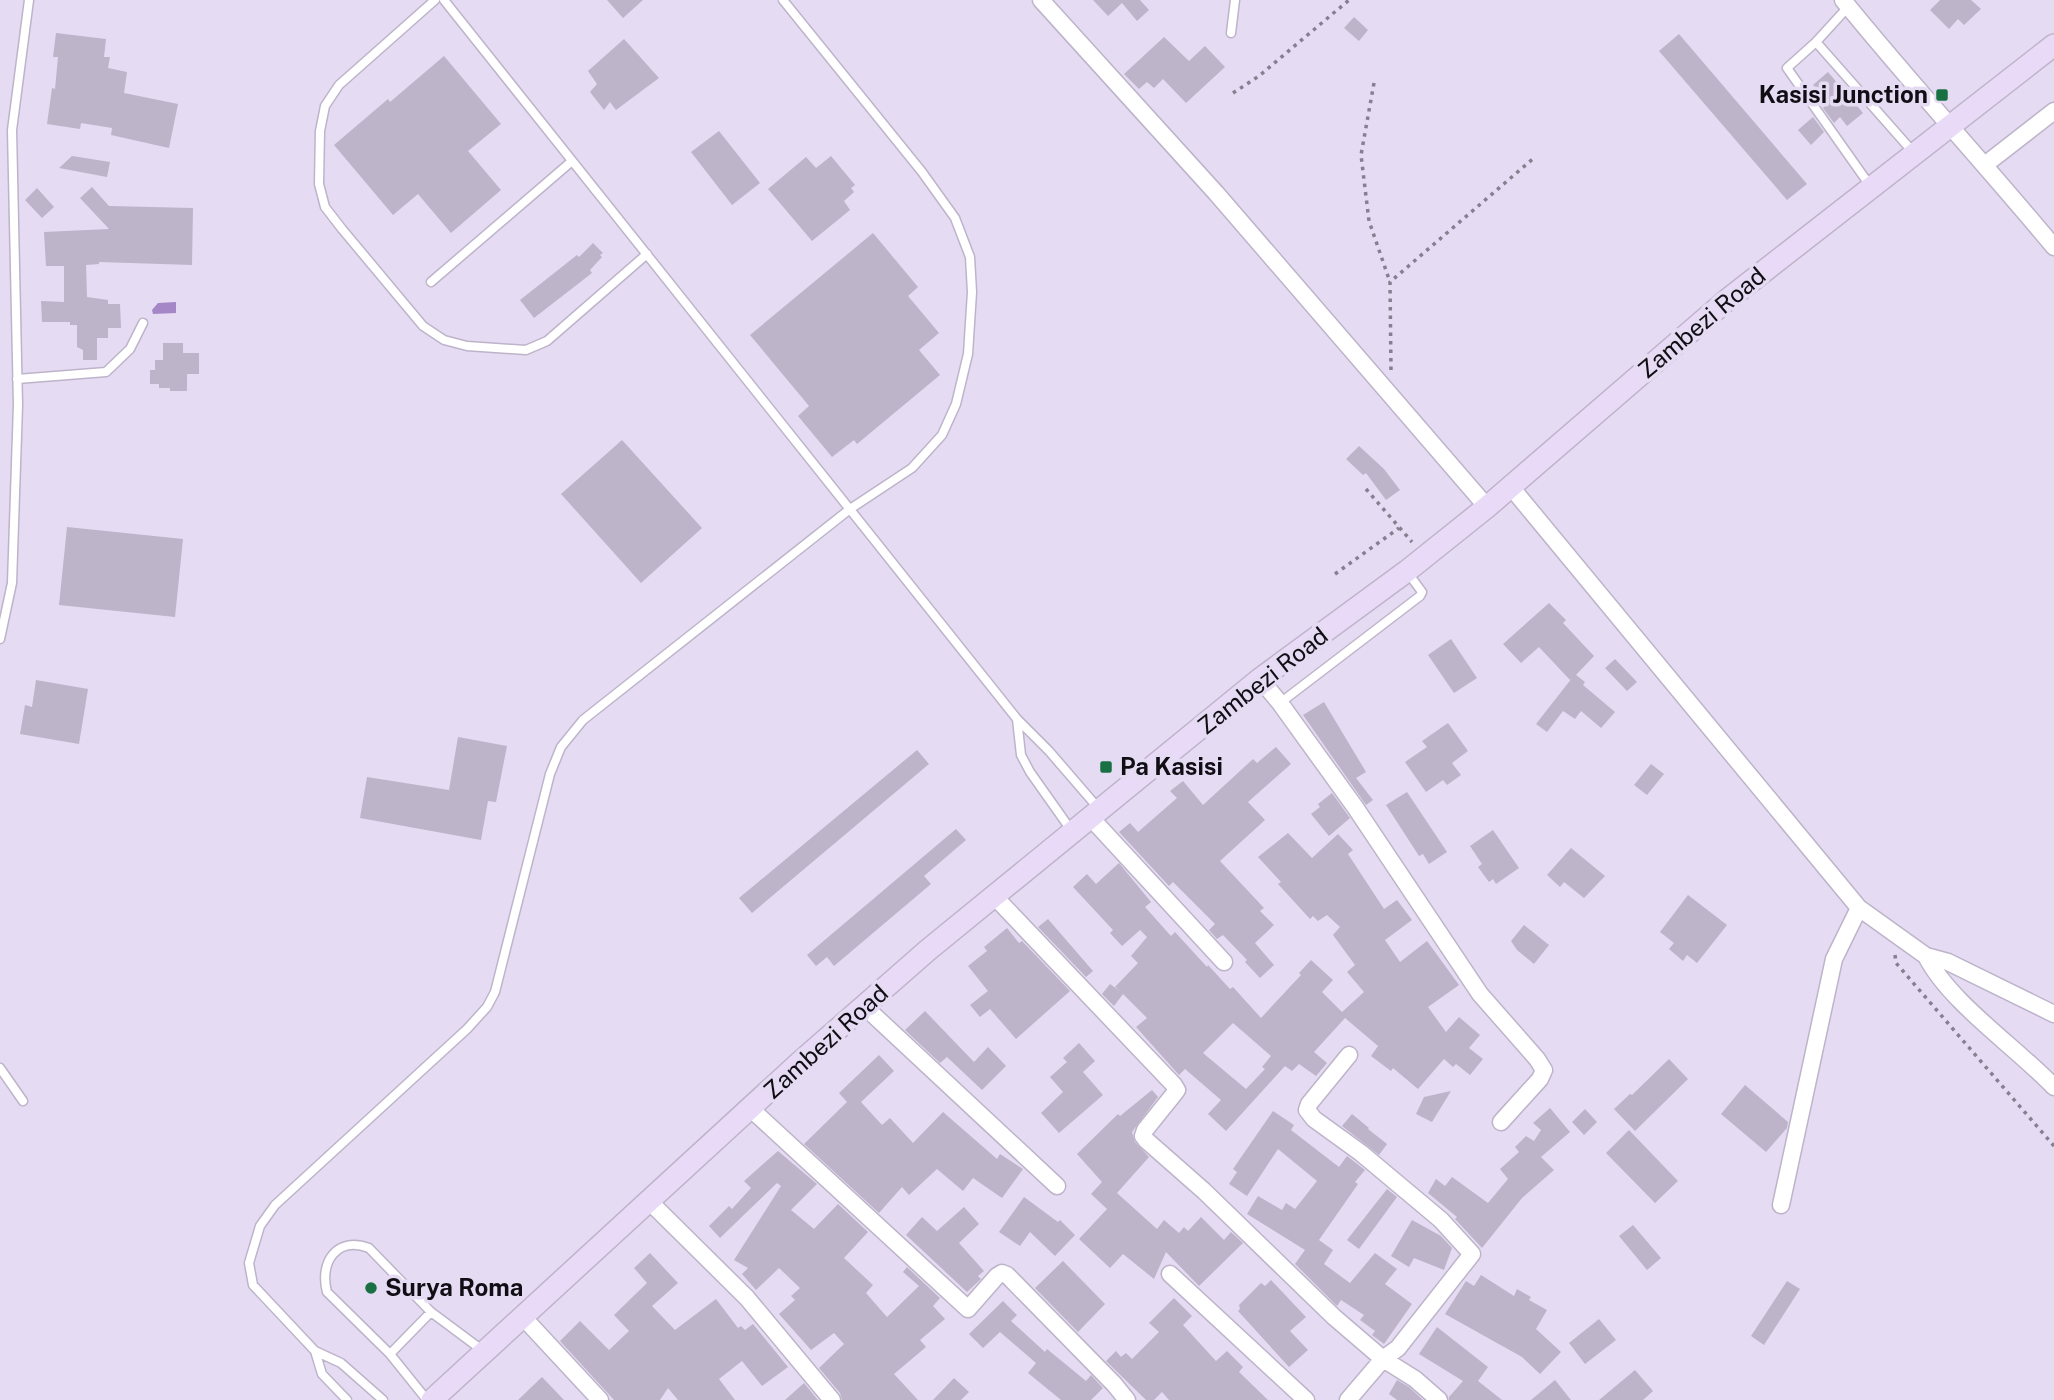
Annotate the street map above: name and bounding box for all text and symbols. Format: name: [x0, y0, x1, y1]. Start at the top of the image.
place label: Kasisi Junction: [1759, 80, 1928, 108]
marker: Kasisi Junction: [1934, 87, 1950, 103]
street label: Zambezi Road: [1632, 261, 1771, 383]
street label: Zambezi Road: [1192, 621, 1333, 740]
place label: Pa Kasisi: [1120, 752, 1223, 780]
marker: Pa Kasisi: [1098, 759, 1114, 775]
street label: Zambezi Road: [758, 978, 893, 1104]
place label: Surya Roma: [385, 1273, 523, 1301]
marker: Surya Roma: [363, 1280, 379, 1296]

